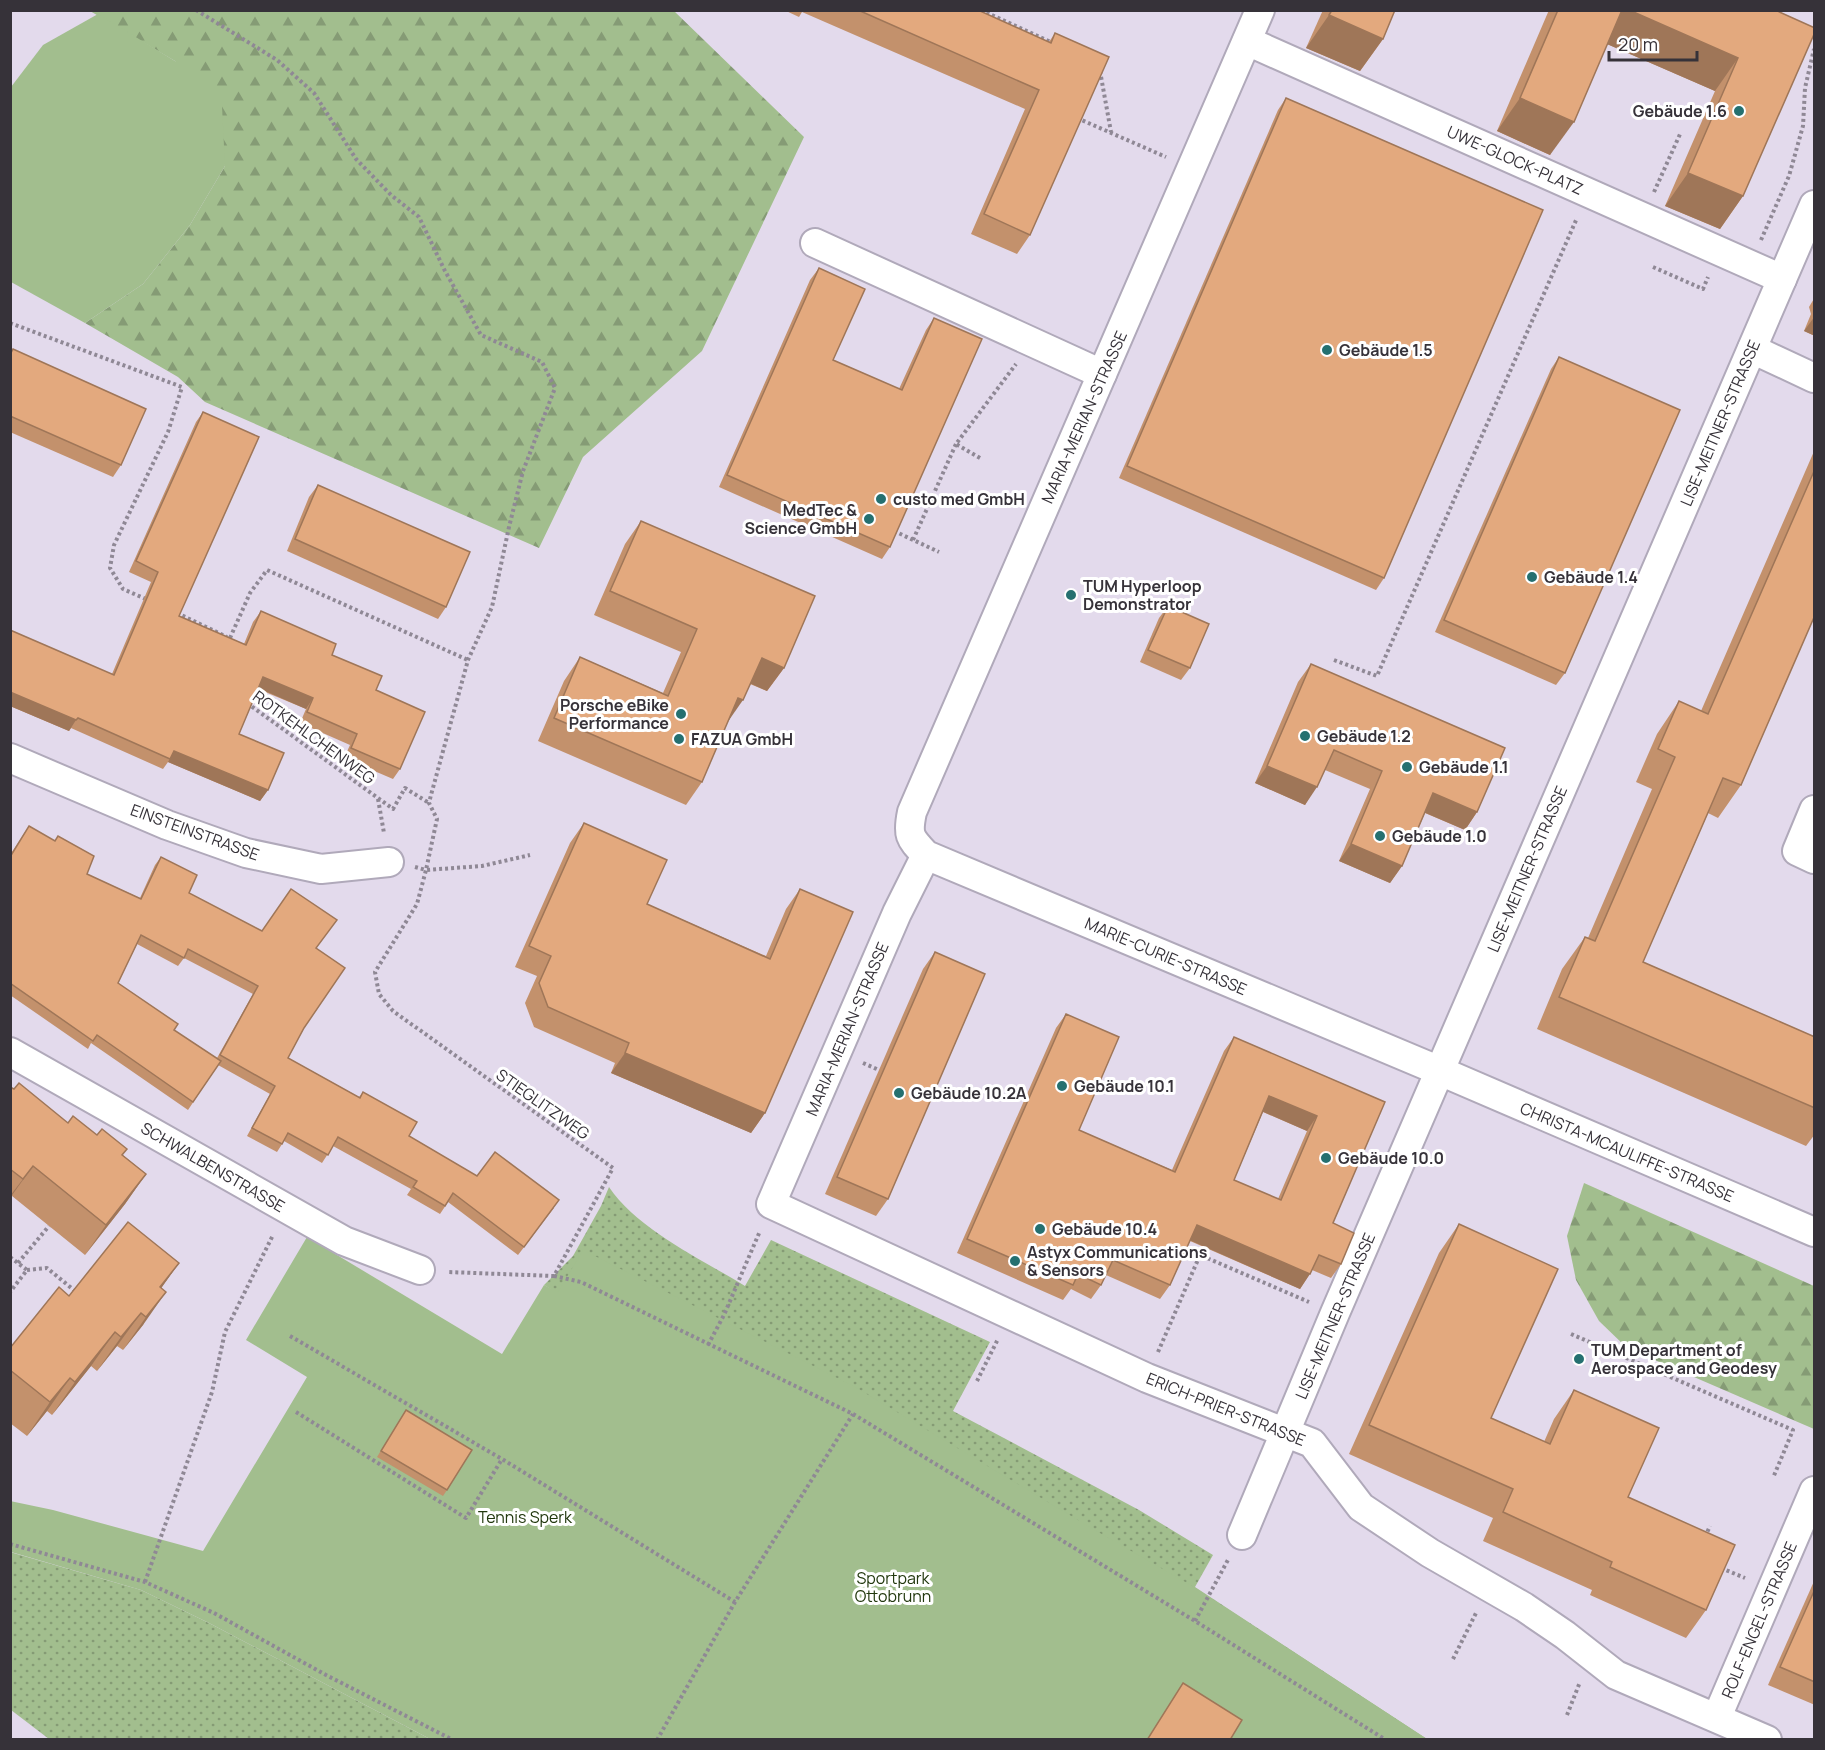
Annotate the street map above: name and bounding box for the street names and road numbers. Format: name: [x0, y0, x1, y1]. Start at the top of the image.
street label: UWE-GLOCK-PLATZ: [1443, 120, 1587, 200]
street label: MARIA-MERIAN-STRASSE: [1036, 327, 1132, 507]
street label: LISE-MEITNER-STRASSE: [1675, 336, 1765, 510]
street label: ROTKEHLCHENWEG: [248, 685, 380, 789]
street label: LISE-MEITNER-STRASSE: [1482, 782, 1572, 956]
street label: EINSTEINSTRASSE: [128, 799, 262, 865]
street label: MARIE-CURIE-STRASSE: [1082, 912, 1250, 1000]
street label: MARIA-MERIAN-STRASSE: [800, 939, 894, 1119]
street label: STIEGLITZWEG: [492, 1064, 594, 1144]
street label: CHRISTA-MCAULIFFE-STRASSE: [1517, 1097, 1737, 1207]
street label: SCHWALBENSTRASSE: [137, 1117, 289, 1217]
street label: LISE-MEITNER-STRASSE: [1290, 1229, 1380, 1403]
street label: ERICH-PRIER-STRASSE: [1143, 1367, 1309, 1451]
street label: ROLF-ENGEL-STRASSE: [1716, 1538, 1802, 1702]

